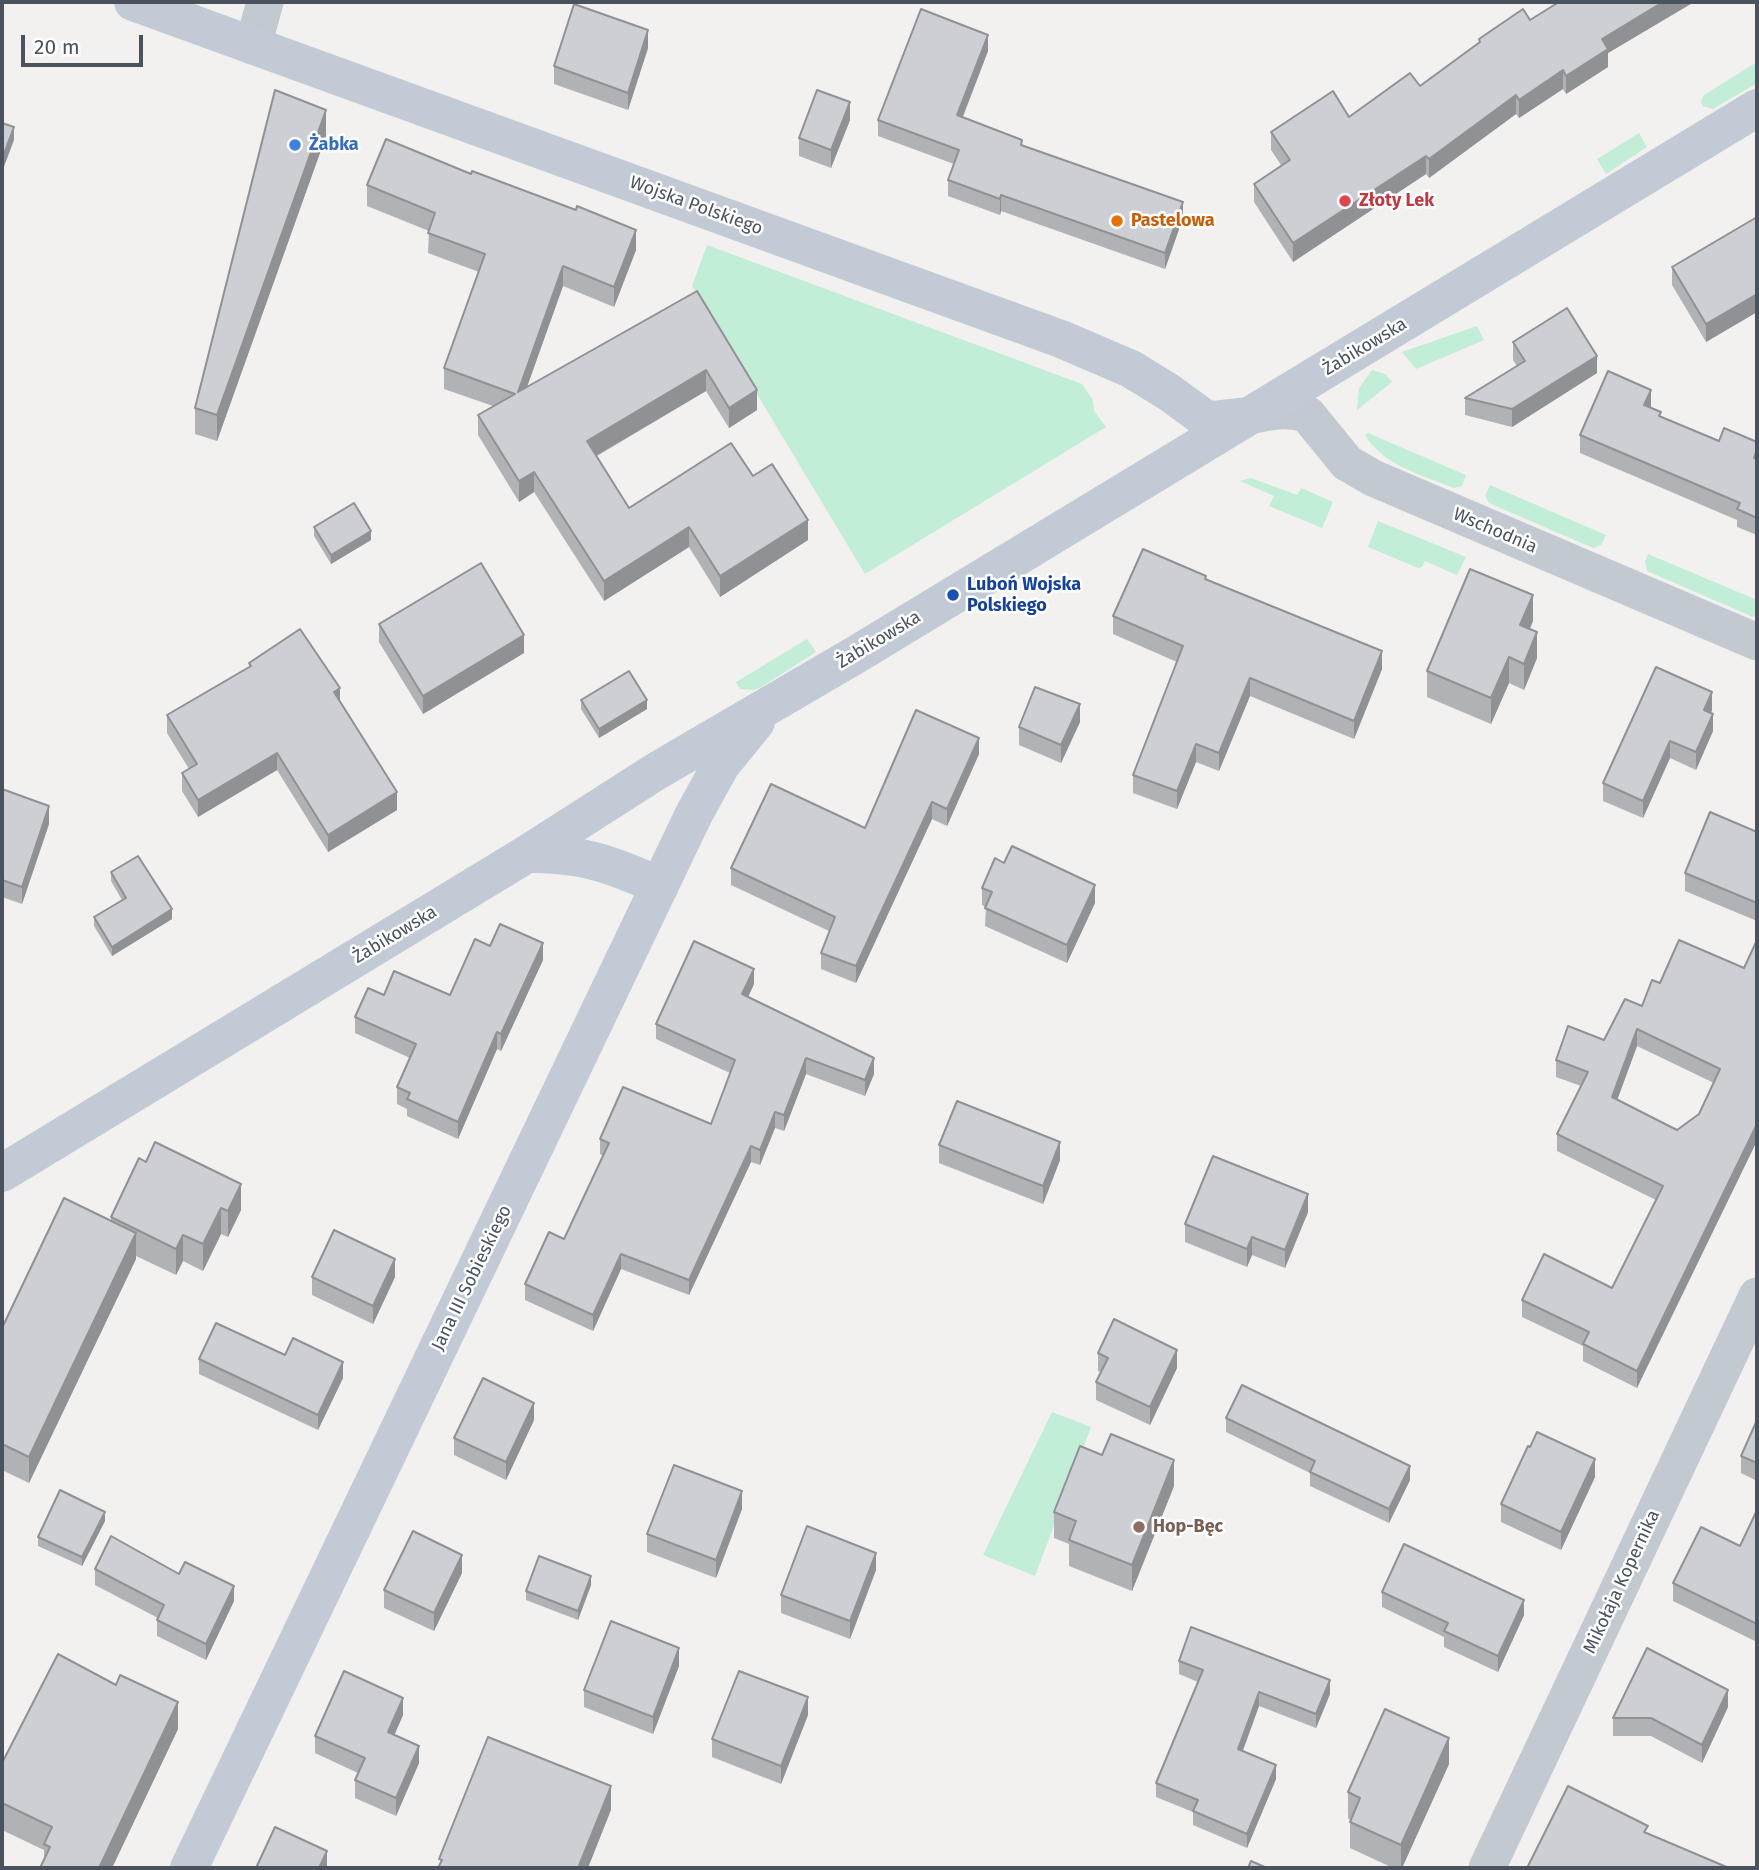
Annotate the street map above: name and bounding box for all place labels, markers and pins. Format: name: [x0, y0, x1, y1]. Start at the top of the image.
place label: Żabka: [309, 134, 359, 156]
marker: Żabka: [287, 137, 303, 153]
place label: Złoty Lek: [1359, 190, 1434, 212]
marker: Złoty Lek: [1337, 193, 1353, 209]
place label: Pastelowa: [1131, 210, 1215, 232]
marker: Pastelowa: [1109, 213, 1125, 229]
place label: Luboń Wojska Polskiego: [967, 574, 1081, 616]
marker: Luboń Wojska Polskiego: [945, 587, 961, 603]
place label: Hop-Bęc: [1153, 1516, 1223, 1538]
marker: Hop-Bęc: [1131, 1519, 1147, 1535]

